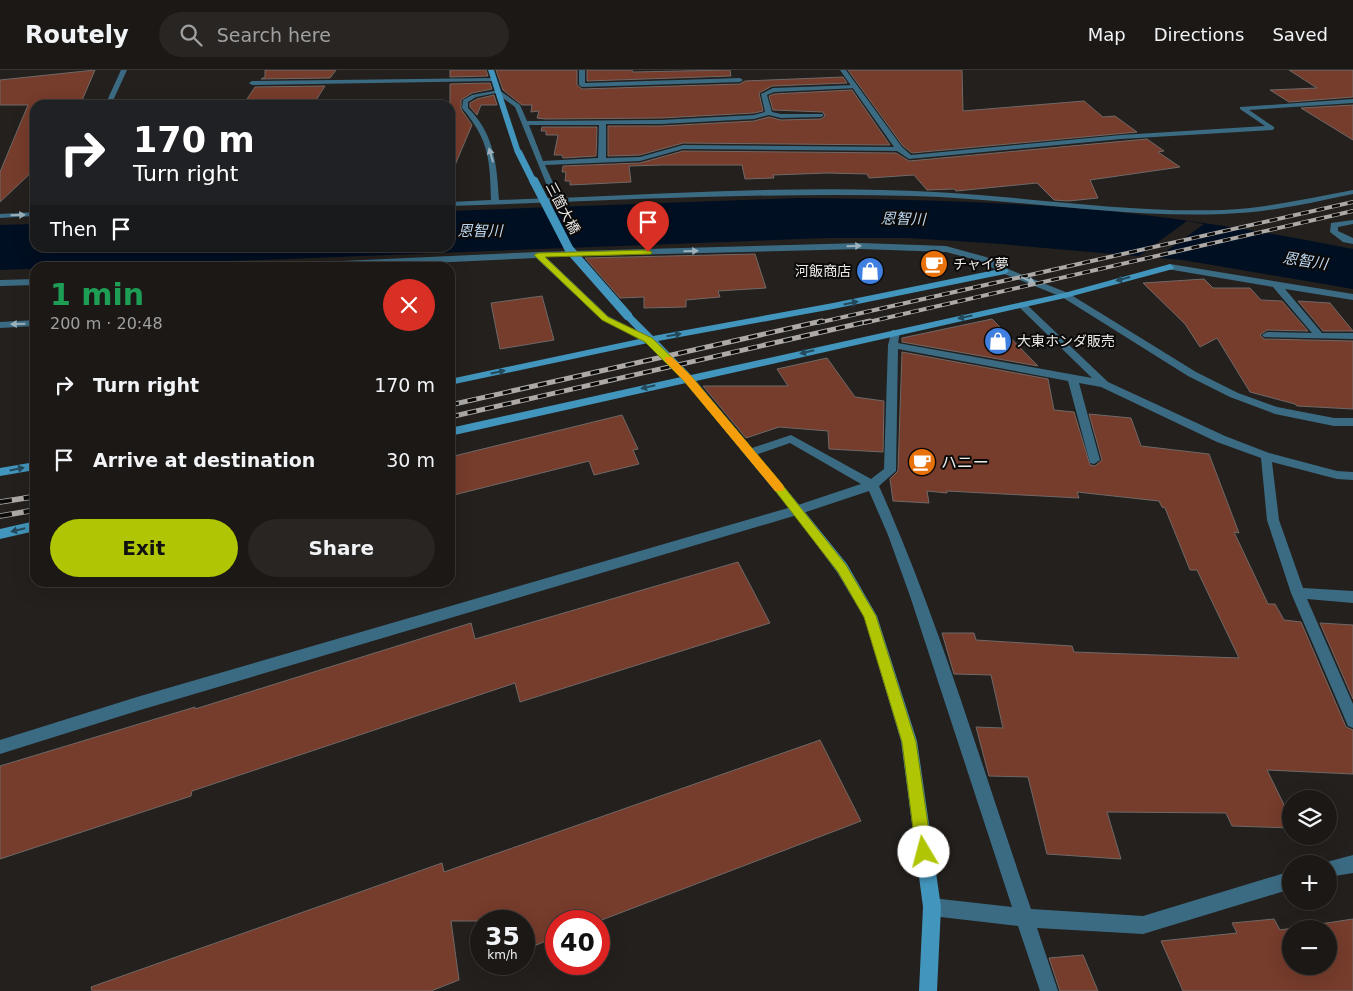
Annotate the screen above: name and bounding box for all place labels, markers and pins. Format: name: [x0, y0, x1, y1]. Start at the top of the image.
pin: [627, 201, 669, 252]
cafe icon: チャイ夢: [919, 249, 949, 279]
shop icon: 河飯商店: [855, 256, 885, 286]
place label: チャイ夢: [953, 256, 1009, 272]
place label: 河飯商店: [795, 263, 851, 279]
shop icon: 大東ホンダ販売: [983, 326, 1013, 356]
place label: 大東ホンダ販売: [1017, 333, 1115, 349]
cafe icon: ハニー: [907, 447, 937, 477]
place label: ハニー: [941, 453, 989, 472]

